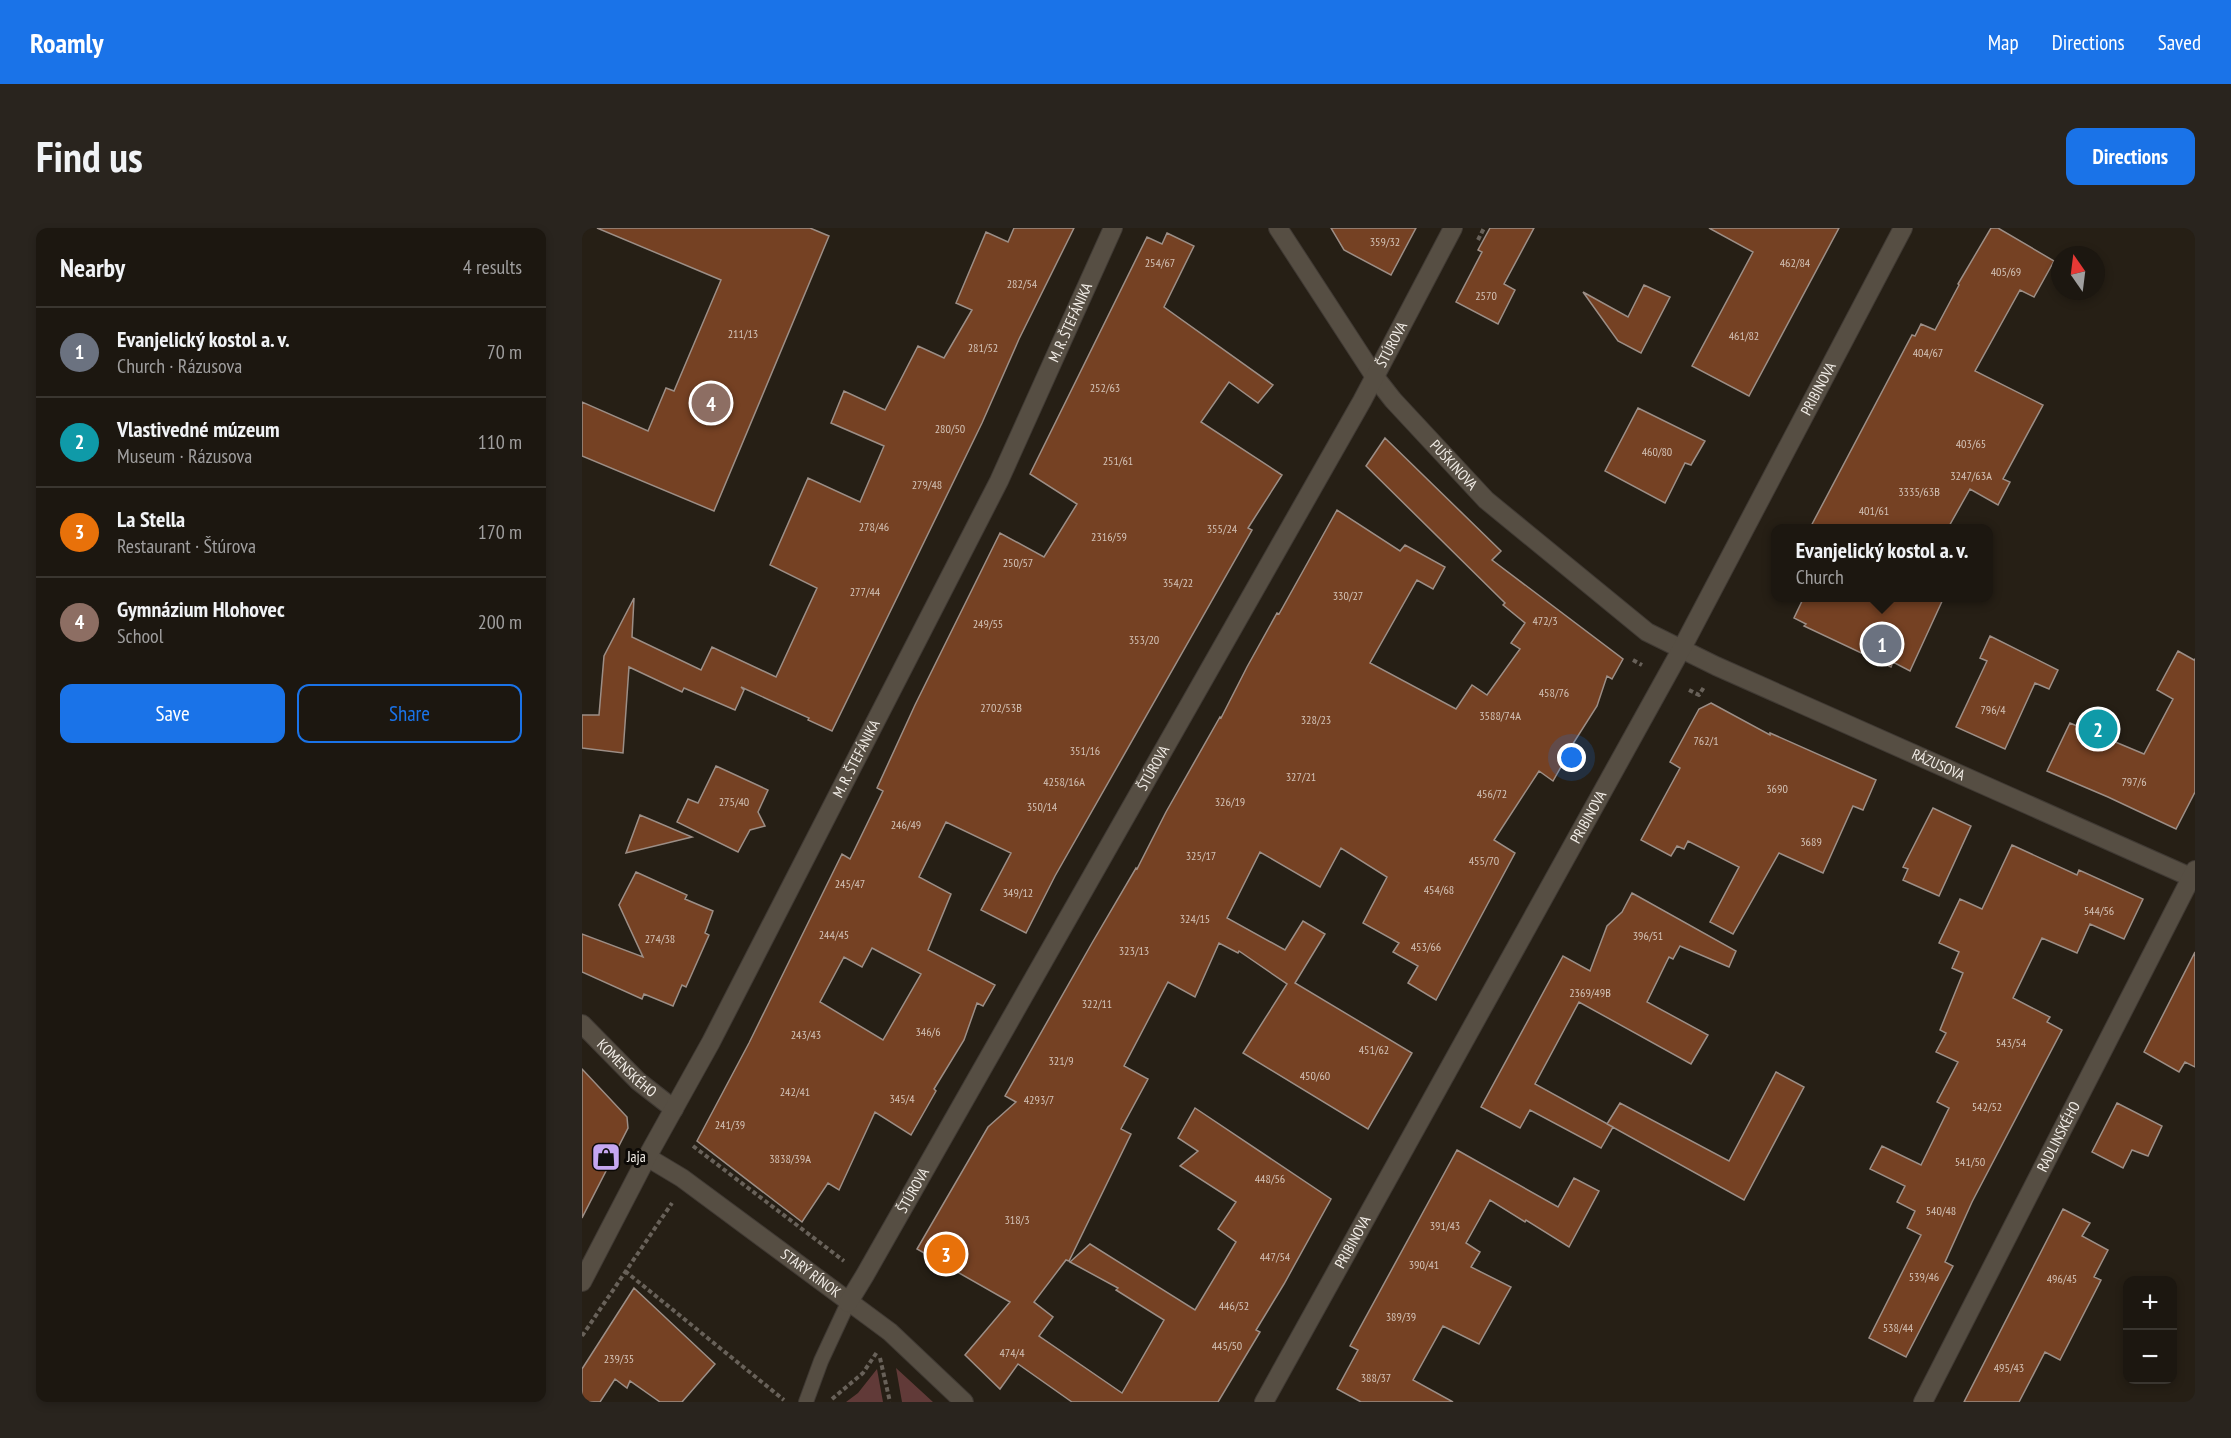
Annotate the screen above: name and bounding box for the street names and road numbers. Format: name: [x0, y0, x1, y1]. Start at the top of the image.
street label: M. R. ŠTEFÁNIKA: [1044, 279, 1096, 365]
street label: ŠTÚROVA: [1371, 317, 1412, 370]
street label: PRIBINOVA: [1796, 358, 1840, 418]
street label: PUŠKINOVA: [1426, 436, 1482, 494]
street label: M. R. ŠTEFÁNIKA: [828, 715, 884, 801]
street label: ŠTÚROVA: [1132, 741, 1174, 794]
street label: RÁZUSOVA: [1909, 744, 1969, 785]
street label: PRIBINOVA: [1566, 786, 1611, 846]
street label: KOMENSKÉHO: [593, 1035, 661, 1101]
street label: RADLINSKÉHO: [2032, 1098, 2084, 1175]
street label: ŠTÚROVA: [892, 1163, 933, 1216]
street label: PRIBINOVA: [1330, 1211, 1375, 1271]
street label: STARÝ RÍNOK: [777, 1244, 845, 1302]

